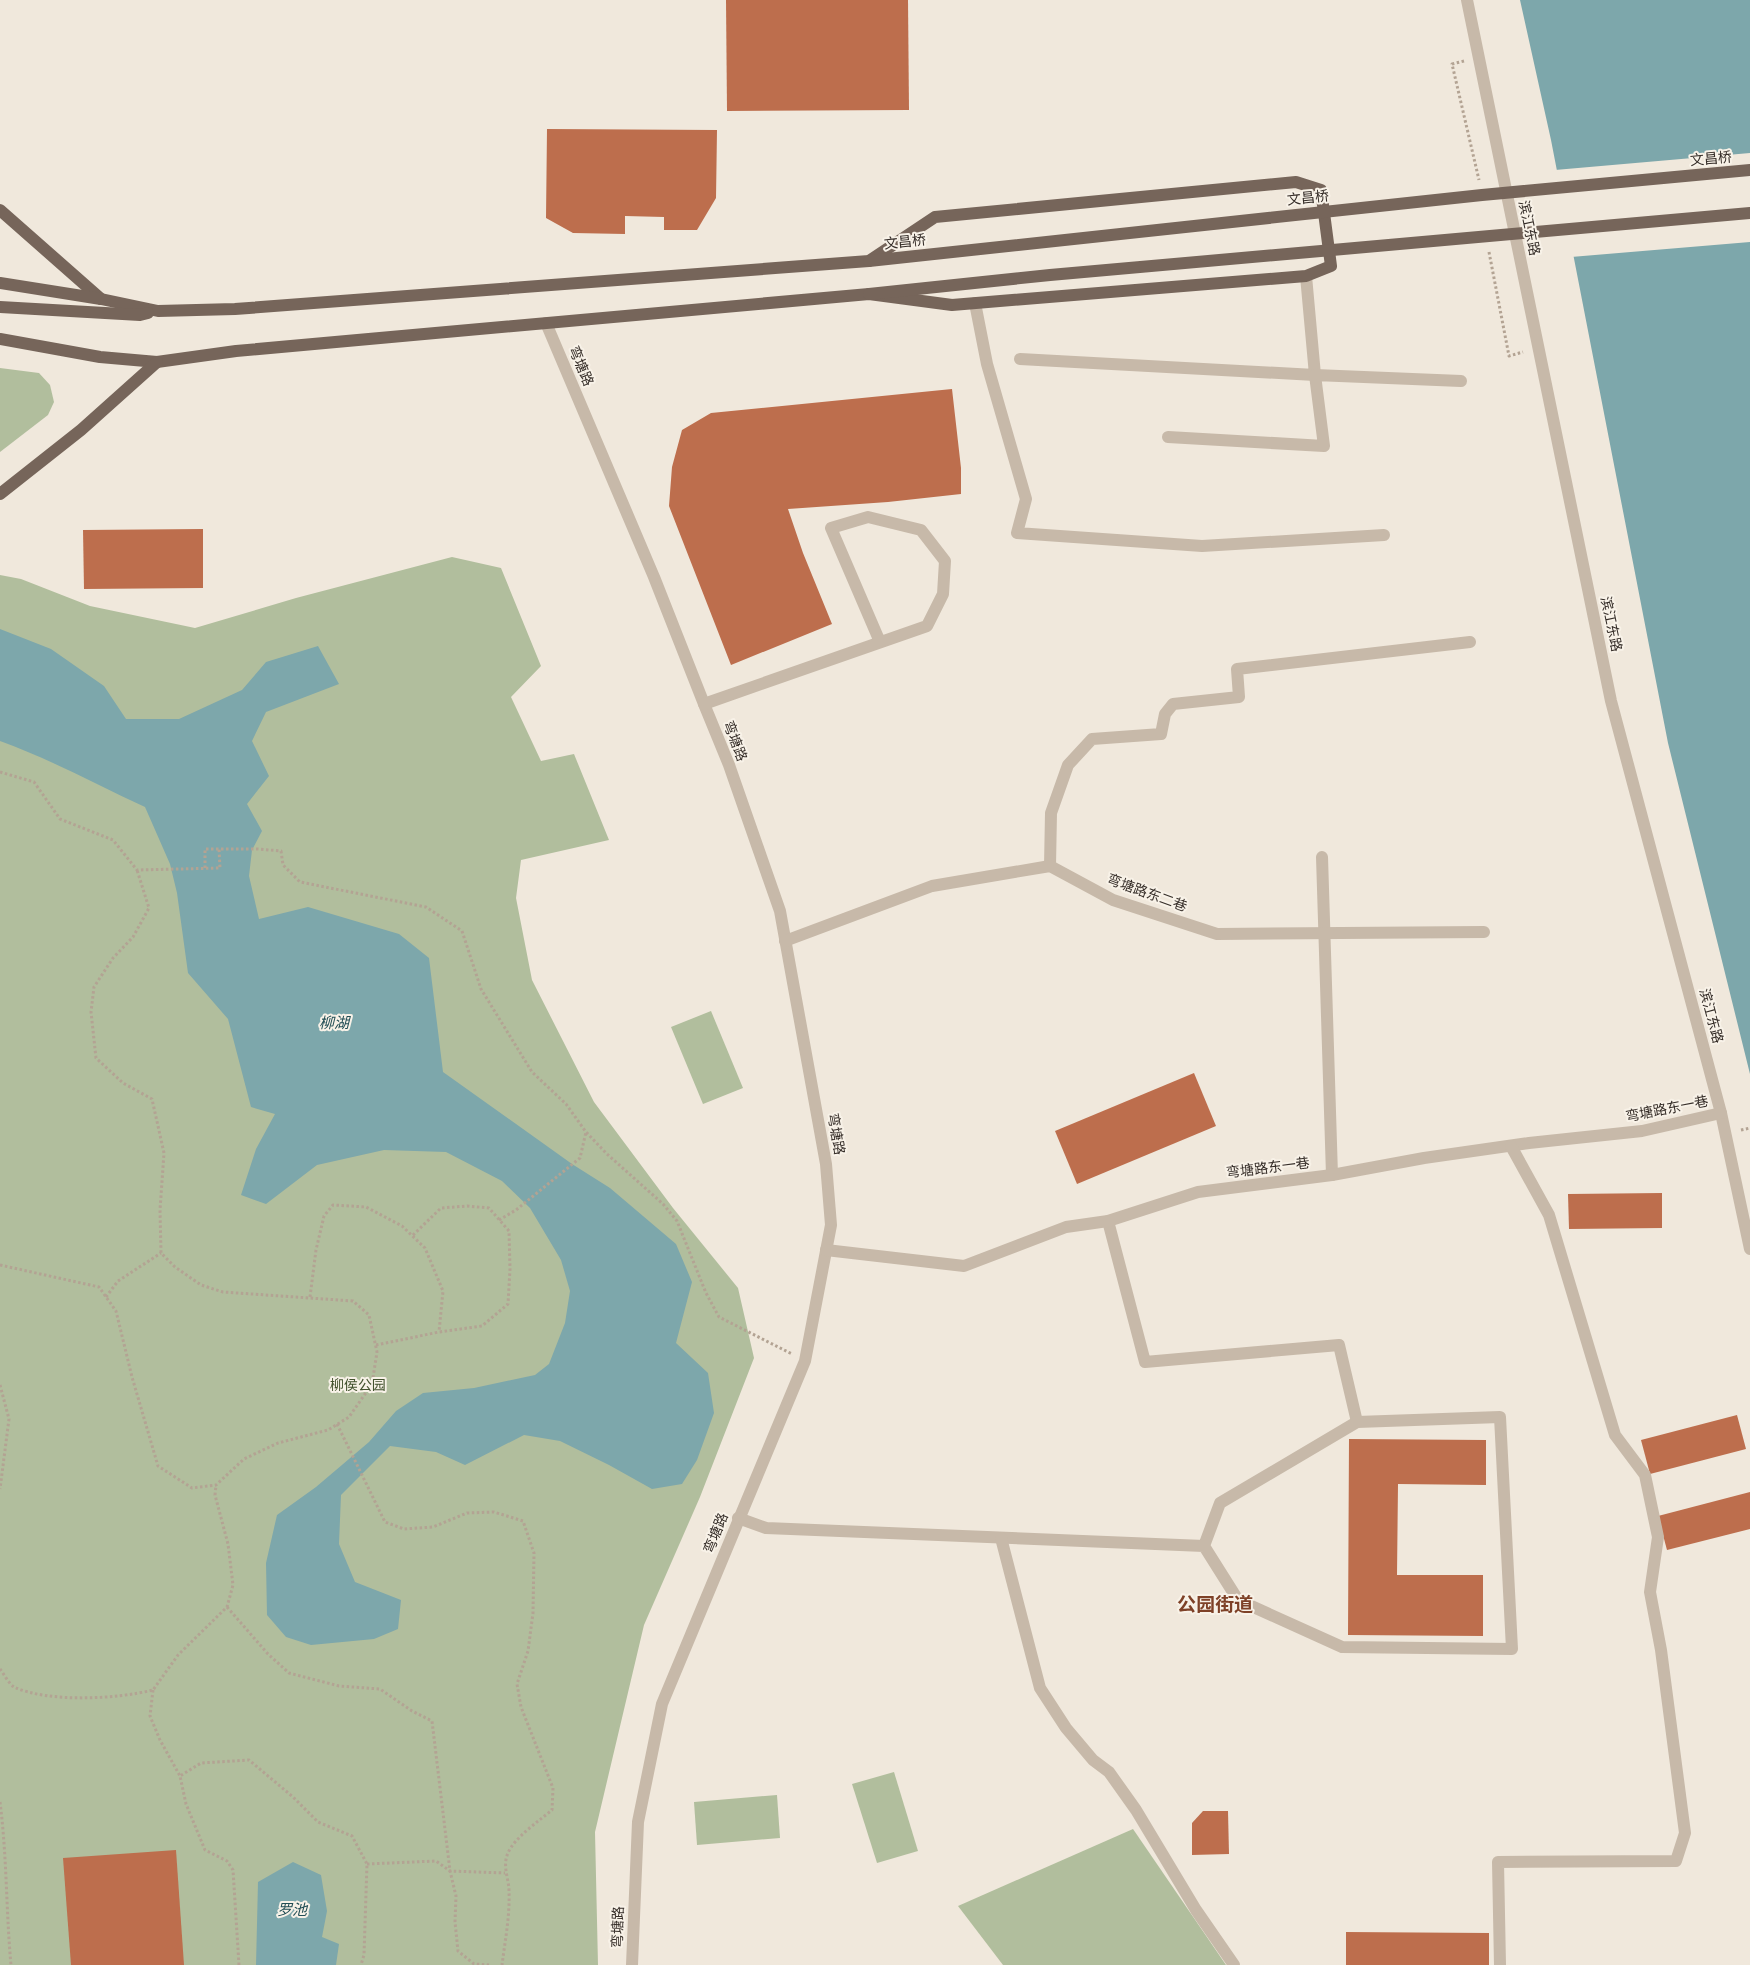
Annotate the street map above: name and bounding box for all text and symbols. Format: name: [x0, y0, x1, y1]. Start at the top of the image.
street label: 文昌桥: [1689, 149, 1733, 169]
street label: 文昌桥: [1286, 187, 1330, 209]
street label: 滨江东路: [1515, 199, 1543, 257]
street label: 文昌桥: [883, 231, 927, 253]
street label: 弯塘路: [565, 343, 597, 389]
street label: 滨江东路: [1597, 595, 1625, 653]
street label: 弯塘路: [720, 718, 750, 764]
street label: 弯塘路东二巷: [1105, 871, 1189, 915]
street label: 滨江东路: [1696, 987, 1726, 1045]
water label: 柳湖: [319, 1014, 351, 1032]
street label: 弯塘路东一巷: [1624, 1093, 1710, 1125]
street label: 弯塘路: [824, 1112, 848, 1156]
street label: 弯塘路东一巷: [1225, 1154, 1311, 1182]
park label: 柳侯公园: [330, 1377, 386, 1394]
street label: 弯塘路: [700, 1510, 732, 1556]
district label: 公园街道: [1177, 1594, 1253, 1616]
water label: 罗池: [277, 1901, 309, 1919]
street label: 弯塘路: [609, 1906, 627, 1948]

